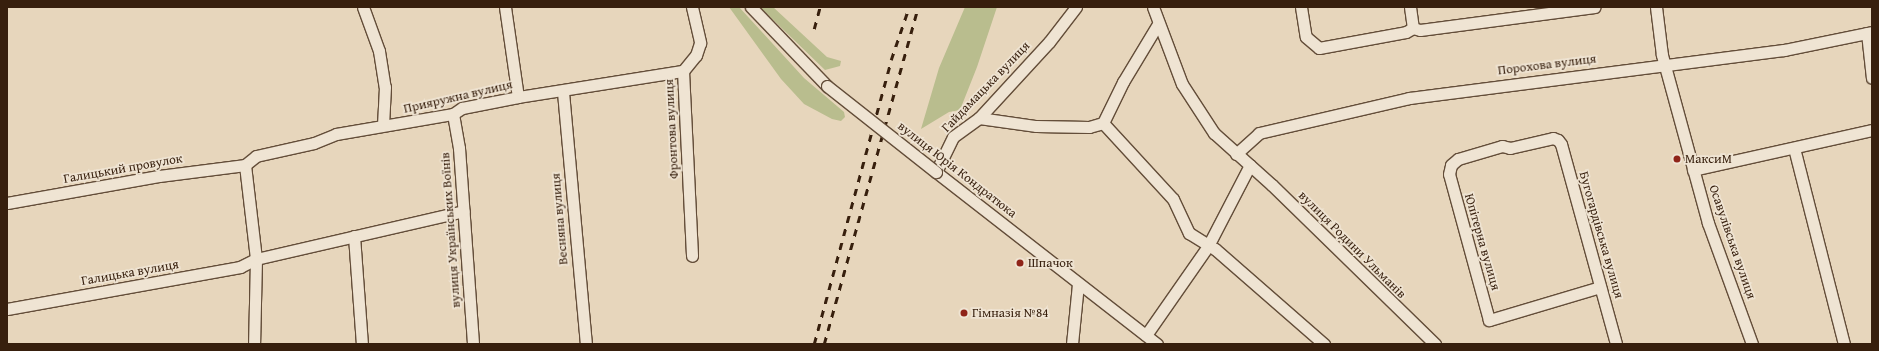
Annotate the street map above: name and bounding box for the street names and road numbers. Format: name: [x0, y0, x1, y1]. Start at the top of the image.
street label: Гайдамацька вулиця: [939, 38, 1033, 136]
street label: Порохова вулиця: [1497, 51, 1597, 79]
street label: Прияружна вулиця: [402, 77, 514, 117]
street label: Фронтова вулиця: [662, 79, 682, 179]
street label: вулиця Юрія Кондратюка: [894, 119, 1020, 221]
street label: Галицький провулок: [62, 151, 184, 187]
street label: вулиця Українських Воїнів: [438, 152, 464, 308]
street label: Бугогардівська вулиця: [1575, 170, 1627, 300]
street label: Весняна вулиця: [548, 173, 572, 265]
street label: Осавулівська вулиця: [1705, 183, 1759, 301]
street label: вулиця Родини Ульманів: [1295, 188, 1409, 302]
street label: Юпітерна вулиця: [1461, 192, 1503, 292]
street label: Галицька вулиця: [80, 257, 180, 289]

